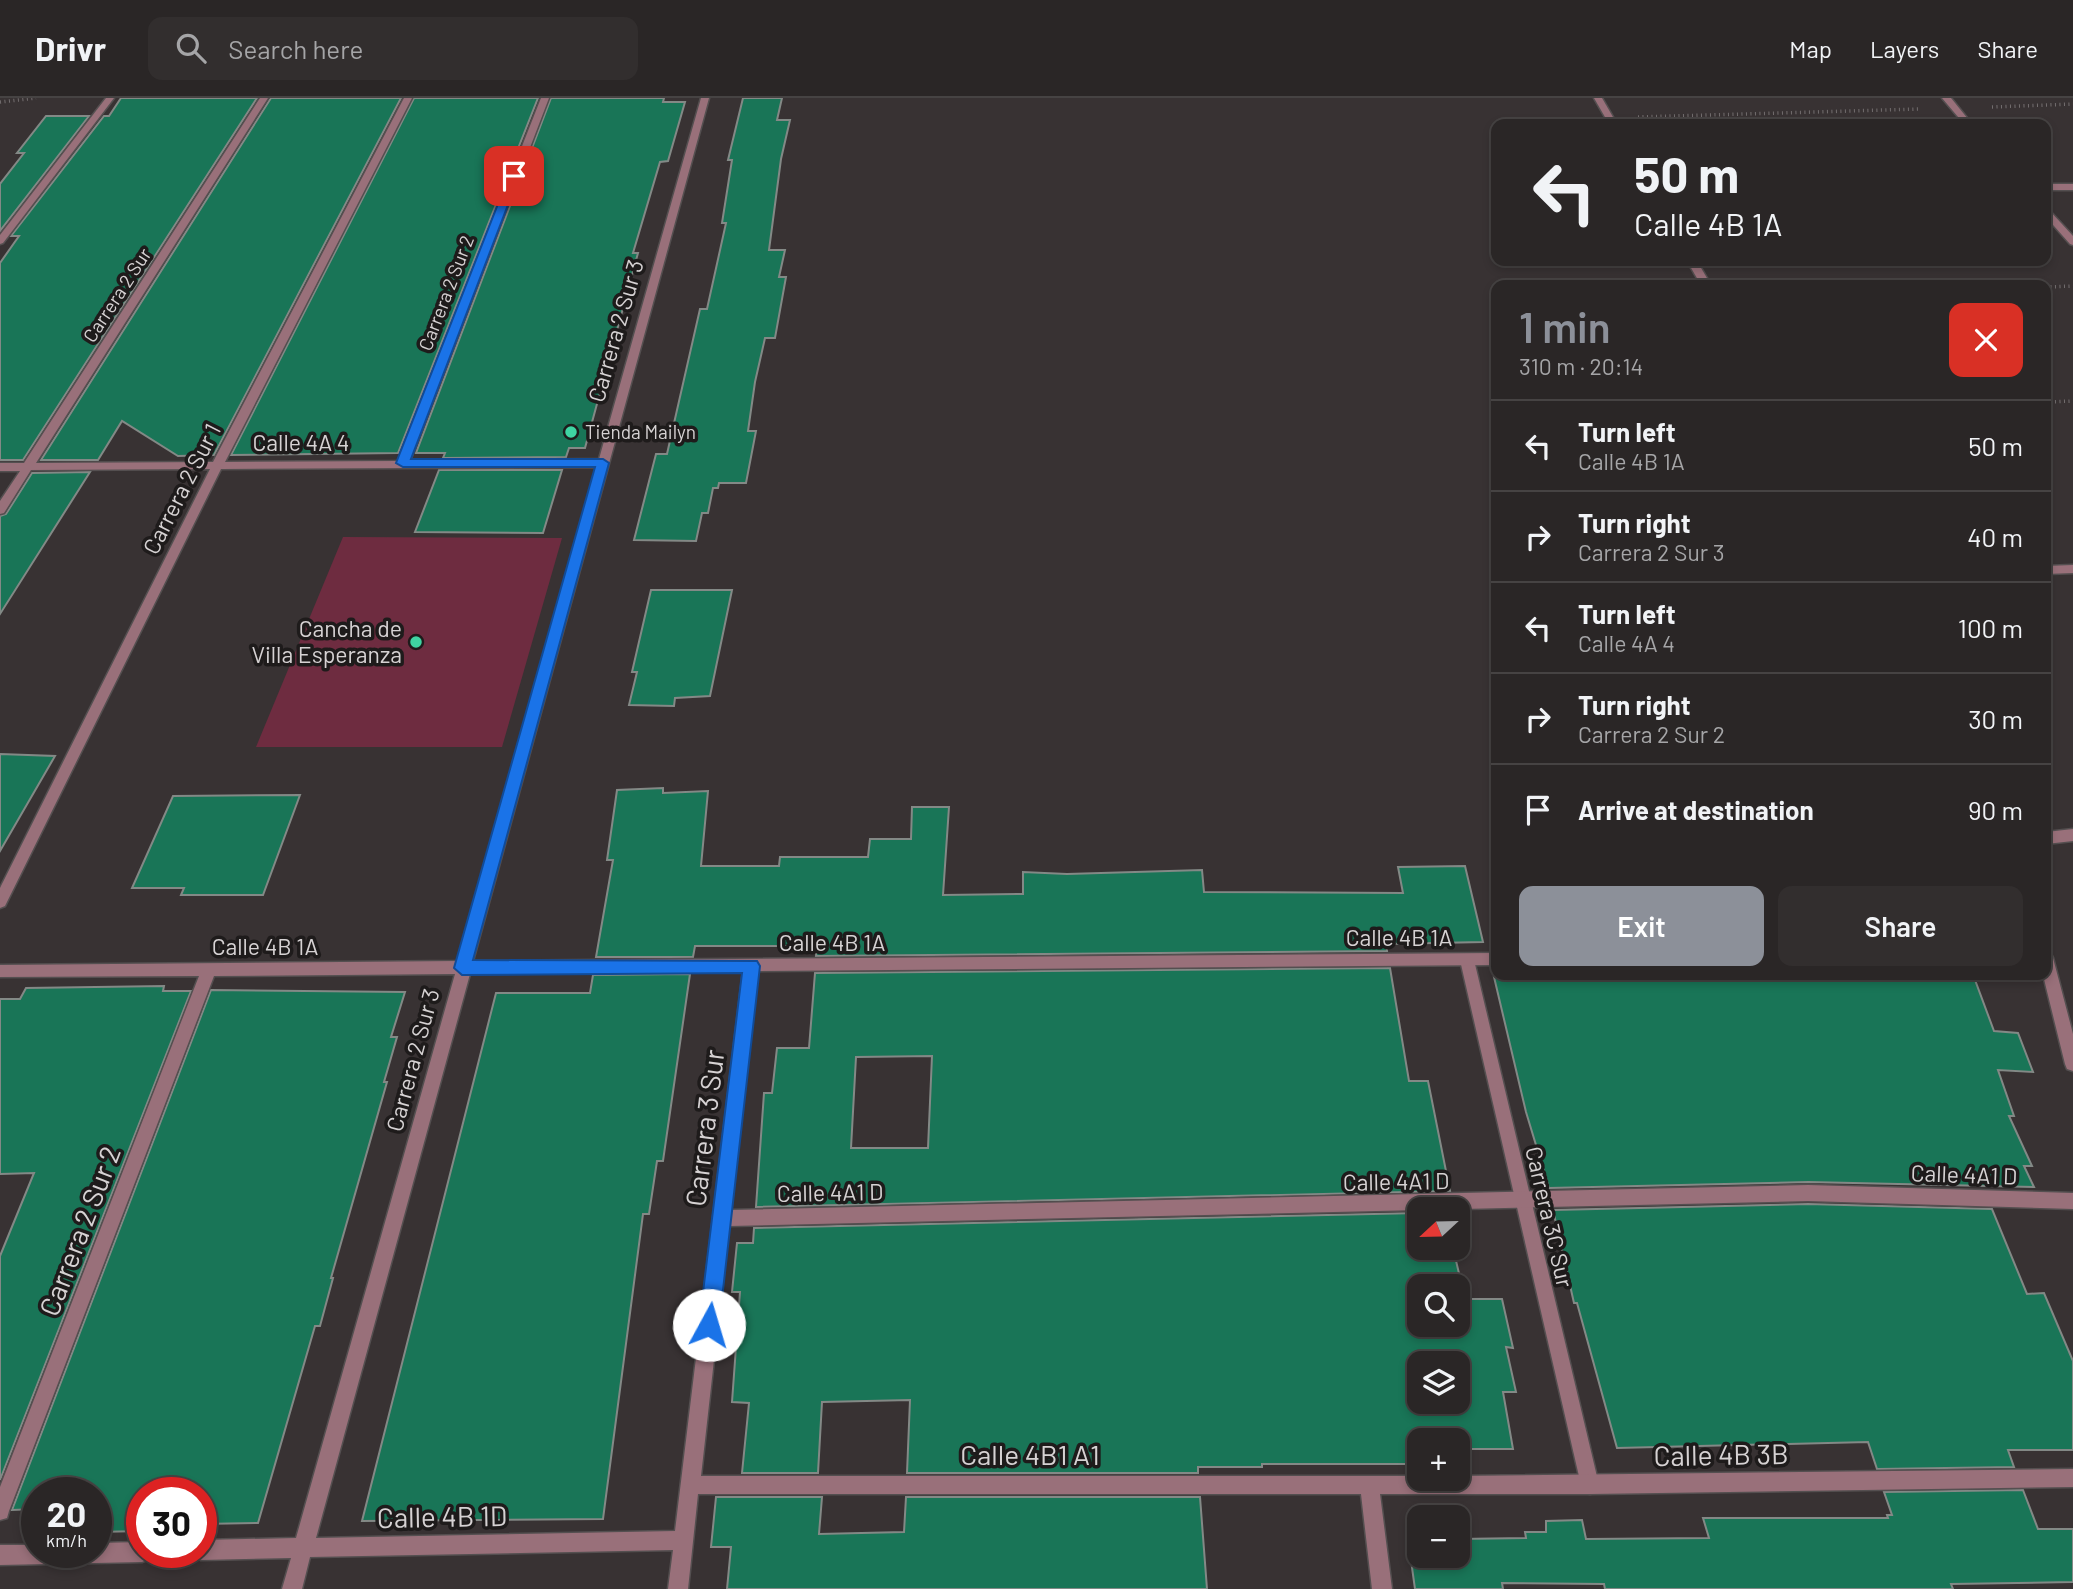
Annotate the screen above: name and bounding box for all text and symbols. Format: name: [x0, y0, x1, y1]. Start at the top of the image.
search box: [148, 17, 638, 80]
text: Drivr: [35, 28, 106, 68]
icon: search: [172, 29, 210, 67]
text: Search here: [228, 33, 363, 64]
text: Map: [1789, 34, 1832, 63]
text: Layers: [1870, 34, 1939, 63]
text: Share: [1977, 34, 2038, 63]
text: 50 m: [1634, 144, 1739, 203]
pin: [484, 146, 544, 206]
icon: left: [1519, 147, 1610, 238]
icon: arrive: [495, 157, 533, 195]
text: Calle 4B 1A: [1634, 204, 1782, 242]
street label: Carrera 2 Sur 2: [413, 232, 478, 354]
street label: Carrera 2 Sur: [78, 243, 156, 346]
street label: Carrera 2 Sur 3: [581, 256, 649, 405]
text: 1 min: [1519, 301, 1611, 351]
button: close: [1949, 303, 2023, 377]
text: 310 m · 20:14: [1519, 352, 1643, 380]
text: Turn left: [1578, 416, 1676, 447]
street label: Carrera 2 Sur 1: [136, 419, 226, 559]
place label: Tienda Mailyn: [585, 420, 696, 443]
marker: Tienda Mailyn: [563, 424, 579, 440]
icon: left: [1519, 427, 1557, 465]
street label: Calle 4A 4: [253, 428, 349, 456]
text: 50 m: [1968, 430, 2023, 461]
text: Calle 4B 1A: [1578, 447, 1685, 475]
text: Turn right: [1578, 507, 1691, 538]
icon: right: [1519, 518, 1557, 556]
text: 40 m: [1967, 521, 2023, 552]
text: Carrera 2 Sur 3: [1578, 538, 1725, 566]
text: Turn left: [1578, 598, 1676, 629]
icon: left: [1519, 609, 1557, 647]
text: 100 m: [1958, 612, 2023, 643]
place label: Cancha de Villa Esperanza: [251, 614, 402, 668]
text: Calle 4A 4: [1578, 629, 1675, 657]
marker: Cancha de Villa Esperanza: [408, 634, 424, 650]
text: Turn right: [1578, 689, 1691, 720]
icon: right: [1519, 700, 1557, 738]
text: 30 m: [1968, 703, 2023, 734]
text: Carrera 2 Sur 2: [1578, 720, 1725, 748]
icon: arrive: [1519, 791, 1557, 829]
text: Arrive at destination: [1578, 794, 1814, 825]
text: 90 m: [1968, 794, 2023, 825]
button: Exit: [1519, 886, 1764, 966]
button: Share: [1778, 886, 2023, 966]
street label: Calle 4B 1A: [1346, 923, 1452, 951]
street label: Calle 4B 1A: [779, 928, 885, 956]
street label: Calle 4B 1A: [212, 932, 318, 960]
street label: Carrera 2 Sur 3: [380, 985, 445, 1134]
street label: Carrera 3 Sur: [678, 1047, 731, 1208]
street label: Carrera 2 Sur 2: [31, 1141, 127, 1320]
street label: Carrera 3C Sur: [1520, 1144, 1580, 1291]
street label: Calle 4A1 D: [1910, 1158, 2018, 1190]
street label: Calle 4A1 D: [1342, 1166, 1449, 1196]
street label: Calle 4A1 D: [776, 1177, 883, 1207]
north arrow: [1407, 1197, 1470, 1260]
map controls: [1407, 1197, 1470, 1568]
button: search: [1407, 1274, 1470, 1337]
position arrow: [672, 1288, 746, 1362]
button: layers: [1407, 1351, 1470, 1414]
button: +: [1407, 1428, 1470, 1491]
street label: Calle 4B 3B: [1653, 1436, 1789, 1472]
street label: Calle 4B1 A1: [960, 1437, 1100, 1471]
speed limit sign: 30: [126, 1477, 217, 1568]
text: 20: [47, 1492, 86, 1534]
street label: Calle 4B 1D: [377, 1498, 507, 1534]
button: −: [1407, 1505, 1470, 1568]
text: km/h: [46, 1529, 87, 1551]

